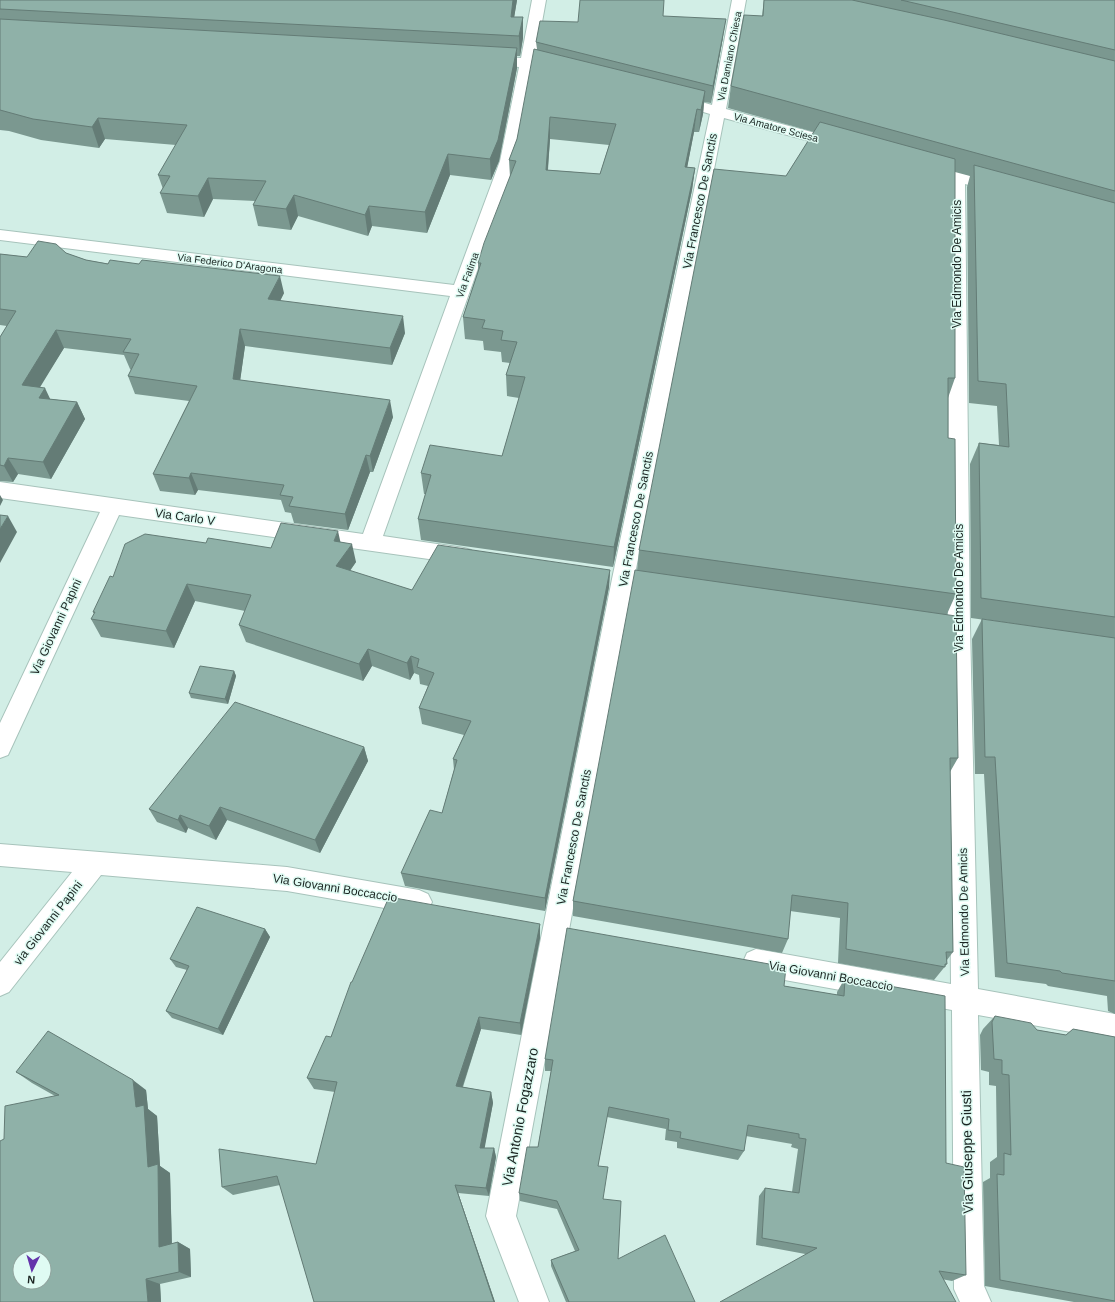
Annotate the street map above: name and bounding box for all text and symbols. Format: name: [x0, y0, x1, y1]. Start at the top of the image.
street label: Via Damiano Chiesa: [715, 10, 744, 102]
street label: Via Amatore Sciesa: [732, 111, 820, 144]
street label: Via Francesco De Sanctis: [680, 132, 720, 270]
street label: Via Edmondo De Amicis: [950, 200, 964, 328]
street label: Via Fatima: [454, 251, 481, 299]
street label: Via Federico D'Aragona: [177, 252, 283, 275]
street label: Via Francesco De Sanctis: [616, 450, 656, 588]
street label: Via Carlo V: [154, 506, 216, 528]
street label: Via Edmondo De Amicis: [952, 524, 966, 652]
street label: Via Giovanni Papini: [28, 577, 84, 677]
street label: Via Francesco De Sanctis: [554, 768, 594, 906]
street label: Via Edmondo De Amicis: [956, 848, 972, 976]
street label: Via Giovanni Boccaccio: [272, 871, 399, 905]
street label: via Giovanni Papini: [11, 878, 85, 968]
street label: Via Giovanni Boccaccio: [768, 958, 894, 994]
street label: Via Antonio Fogazzaro: [499, 1046, 541, 1188]
street label: Via Giuseppe Giusti: [958, 1090, 976, 1214]
north arrow: [12, 1250, 52, 1290]
text: N: [27, 1274, 36, 1286]

